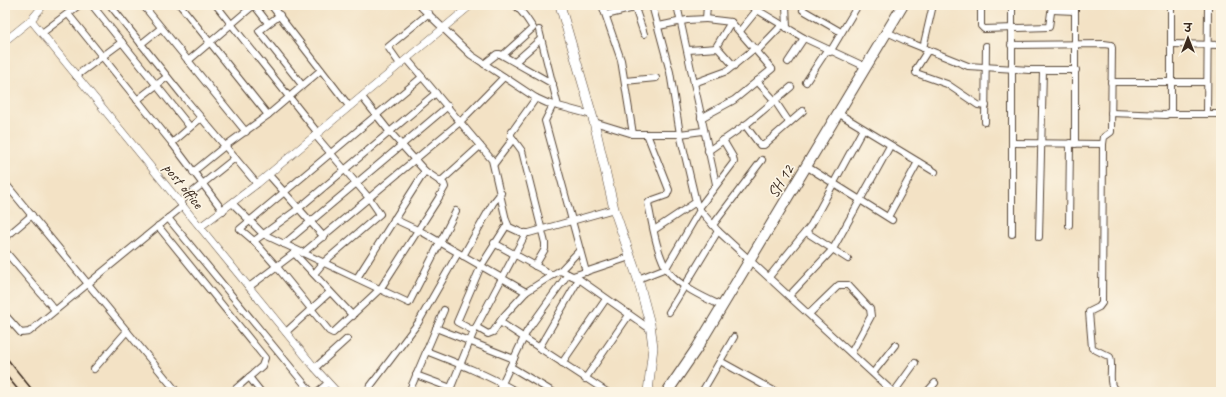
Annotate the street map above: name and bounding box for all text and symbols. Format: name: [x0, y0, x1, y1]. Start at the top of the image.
north arrow: [1168, 18, 1208, 58]
text: उ: [1183, 21, 1193, 35]
street label: post office: [159, 159, 209, 214]
street label: SH 12: [763, 160, 799, 202]

